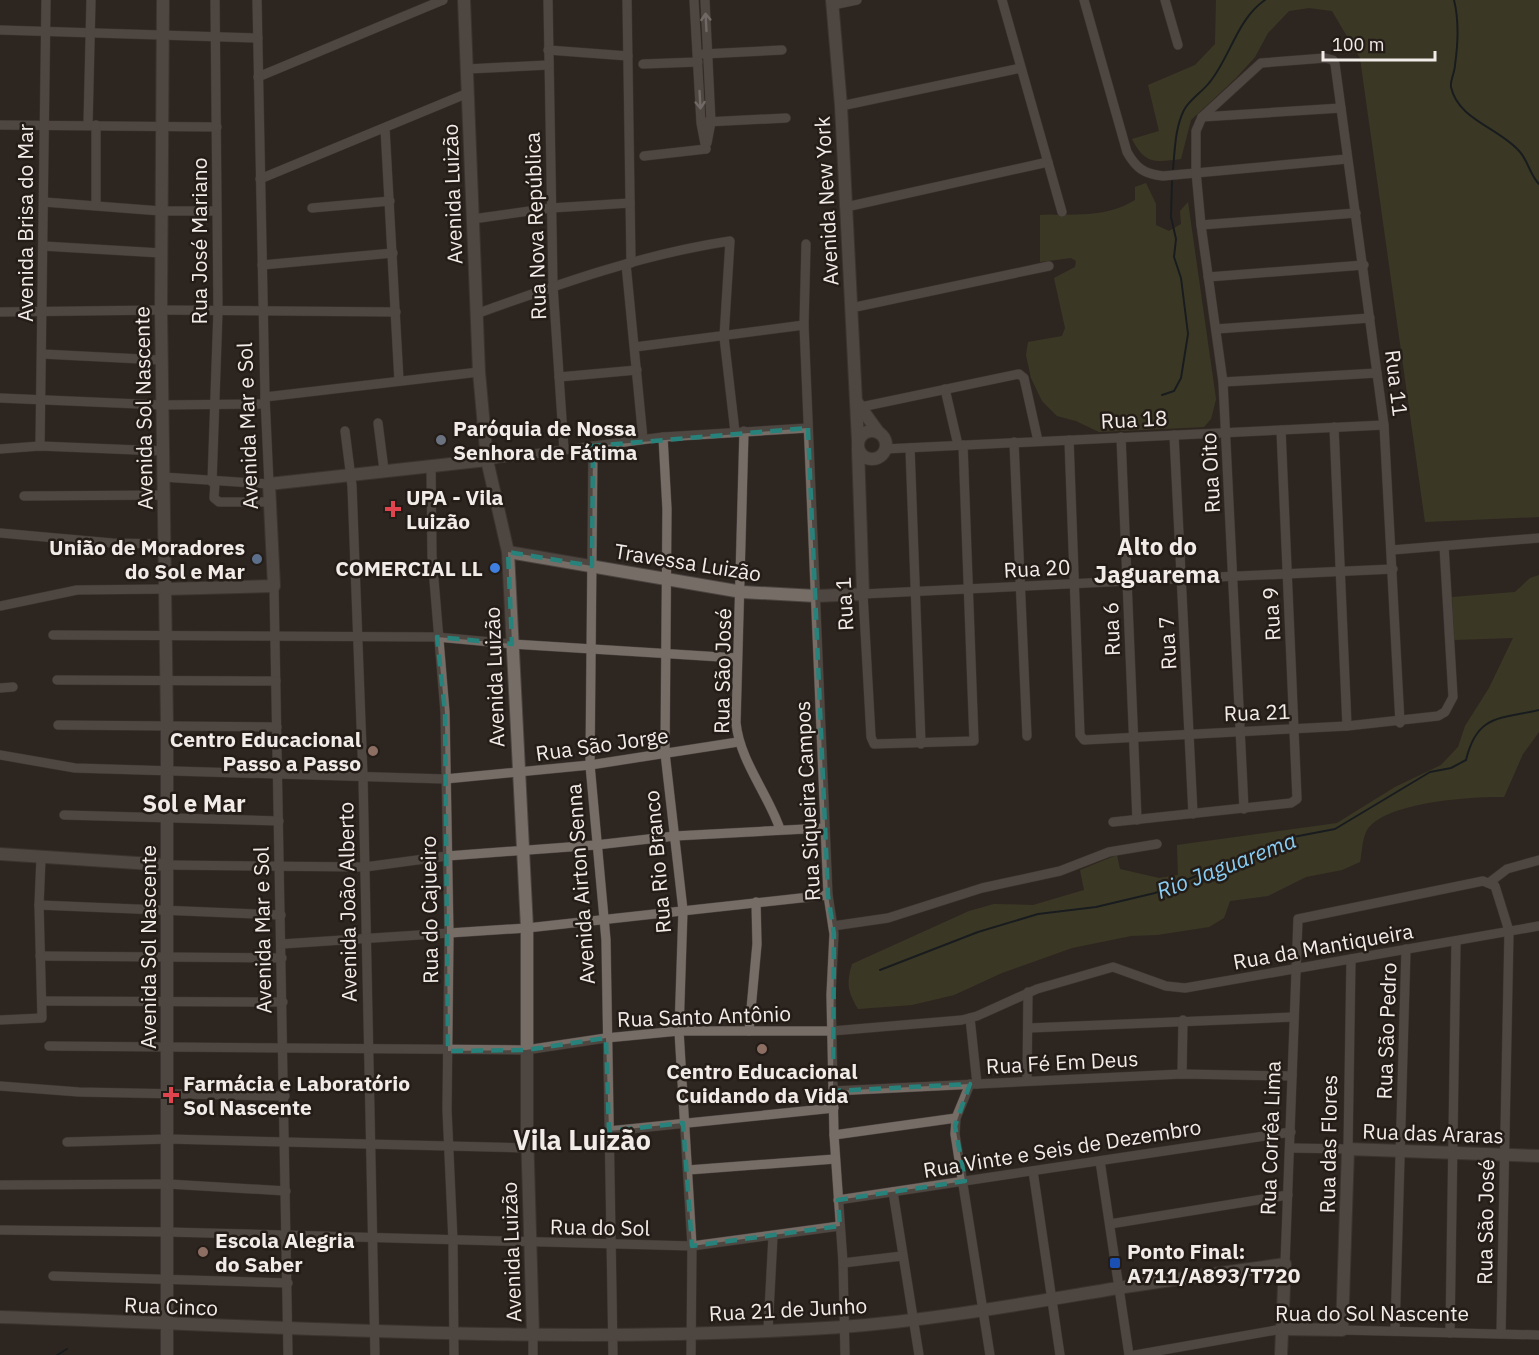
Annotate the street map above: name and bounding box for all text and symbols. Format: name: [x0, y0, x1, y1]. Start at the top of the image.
one-way arrow: [701, 12, 712, 32]
scale bar: [1323, 24, 1436, 62]
text: 100 m: [1332, 33, 1384, 56]
one-way arrow: [694, 90, 705, 110]
street label: Avenida New York: [808, 116, 844, 286]
street label: Avenida Luizão: [436, 123, 468, 265]
street label: Avenida Brisa do Mar: [11, 124, 39, 322]
street label: Rua Nova República: [518, 132, 552, 320]
street label: Rua José Mariano: [185, 158, 213, 324]
street label: Avenida Sol Nascente: [127, 306, 159, 510]
street label: Avenida Mar e Sol: [230, 342, 264, 510]
street label: Rua 11: [1379, 348, 1415, 418]
street label: Rua 18: [1100, 403, 1168, 435]
place label: Paróquia de Nossa Senhora de Fátima: [453, 414, 637, 466]
street label: Rua Oito: [1194, 432, 1226, 514]
marker: Paróquia de Nossa Senhora de Fátima: [434, 433, 448, 447]
place label: UPA - Vila Luizão: [406, 483, 504, 535]
marker: UPA - Vila Luizão: [384, 500, 402, 518]
district label: Alto do Jaguarema: [1094, 530, 1220, 590]
place label: União de Moradores do Sol e Mar: [49, 533, 246, 585]
street label: Travessa Luizão: [613, 537, 763, 587]
marker: União de Moradores do Sol e Mar: [250, 552, 264, 566]
street label: Rua 20: [1003, 552, 1071, 584]
place label: COMERCIAL LL: [335, 554, 483, 582]
marker: COMERCIAL LL: [488, 561, 502, 575]
street label: Rua 1: [829, 576, 859, 632]
street label: Rua 9: [1256, 586, 1286, 642]
street label: Rua 6: [1096, 601, 1126, 657]
street label: Avenida Luizão: [478, 606, 510, 748]
street label: Rua São José: [707, 608, 737, 734]
street label: Rua 7: [1152, 615, 1182, 671]
street label: Rua 21: [1223, 697, 1291, 727]
street label: Rua Siqueira Campos: [788, 700, 826, 902]
street label: Rua São Jorge: [534, 721, 670, 767]
place label: Centro Educacional Passo a Passo: [170, 725, 361, 777]
marker: Centro Educacional Passo a Passo: [366, 744, 380, 758]
street label: Avenida Airton Senna: [559, 783, 601, 985]
district label: Sol e Mar: [142, 787, 246, 819]
street label: Rua Rio Branco: [637, 789, 677, 935]
street label: Avenida João Alberto: [331, 802, 363, 1002]
water label: Rio Jaguarema: [1152, 825, 1300, 905]
street label: Rua do Cajueiro: [414, 836, 444, 984]
street label: Avenida Sol Nascente: [134, 845, 162, 1049]
street label: Avenida Mar e Sol: [247, 846, 277, 1014]
street label: Rua da Mantiqueira: [1231, 916, 1415, 976]
street label: Rua São Pedro: [1370, 962, 1402, 1100]
street label: Rua Santo Antônio: [616, 999, 792, 1033]
marker: Centro Educacional Cuidando da Vida: [755, 1042, 769, 1056]
street label: Rua Fé Em Deus: [985, 1044, 1139, 1080]
place label: Centro Educacional Cuidando da Vida: [666, 1057, 858, 1109]
street label: Rua Corrêa Lima: [1253, 1060, 1287, 1216]
place label: Farmácia e Laboratório Sol Nascente: [183, 1069, 410, 1121]
street label: Rua das Flores: [1313, 1074, 1343, 1214]
marker: Farmácia e Laboratório Sol Nascente: [164, 1088, 178, 1102]
street label: Rua Vinte e Seis de Dezembro: [921, 1112, 1203, 1184]
street label: Rua das Araras: [1362, 1117, 1504, 1149]
district label: Vila Luizão: [513, 1122, 651, 1157]
street label: Rua São José: [1470, 1159, 1500, 1285]
street label: Avenida Luizão: [495, 1181, 527, 1323]
street label: Rua do Sol: [550, 1212, 651, 1242]
place label: Escola Alegria do Saber: [215, 1226, 355, 1278]
place label: Ponto Final: A711/A893/T720: [1127, 1237, 1300, 1289]
marker: Escola Alegria do Saber: [196, 1245, 210, 1259]
marker: Ponto Final: A711/A893/T720: [1108, 1256, 1122, 1270]
street label: Rua Cinco: [124, 1290, 218, 1322]
street label: Rua 21 de Junho: [708, 1291, 868, 1327]
street label: Rua do Sol Nascente: [1275, 1299, 1469, 1327]

